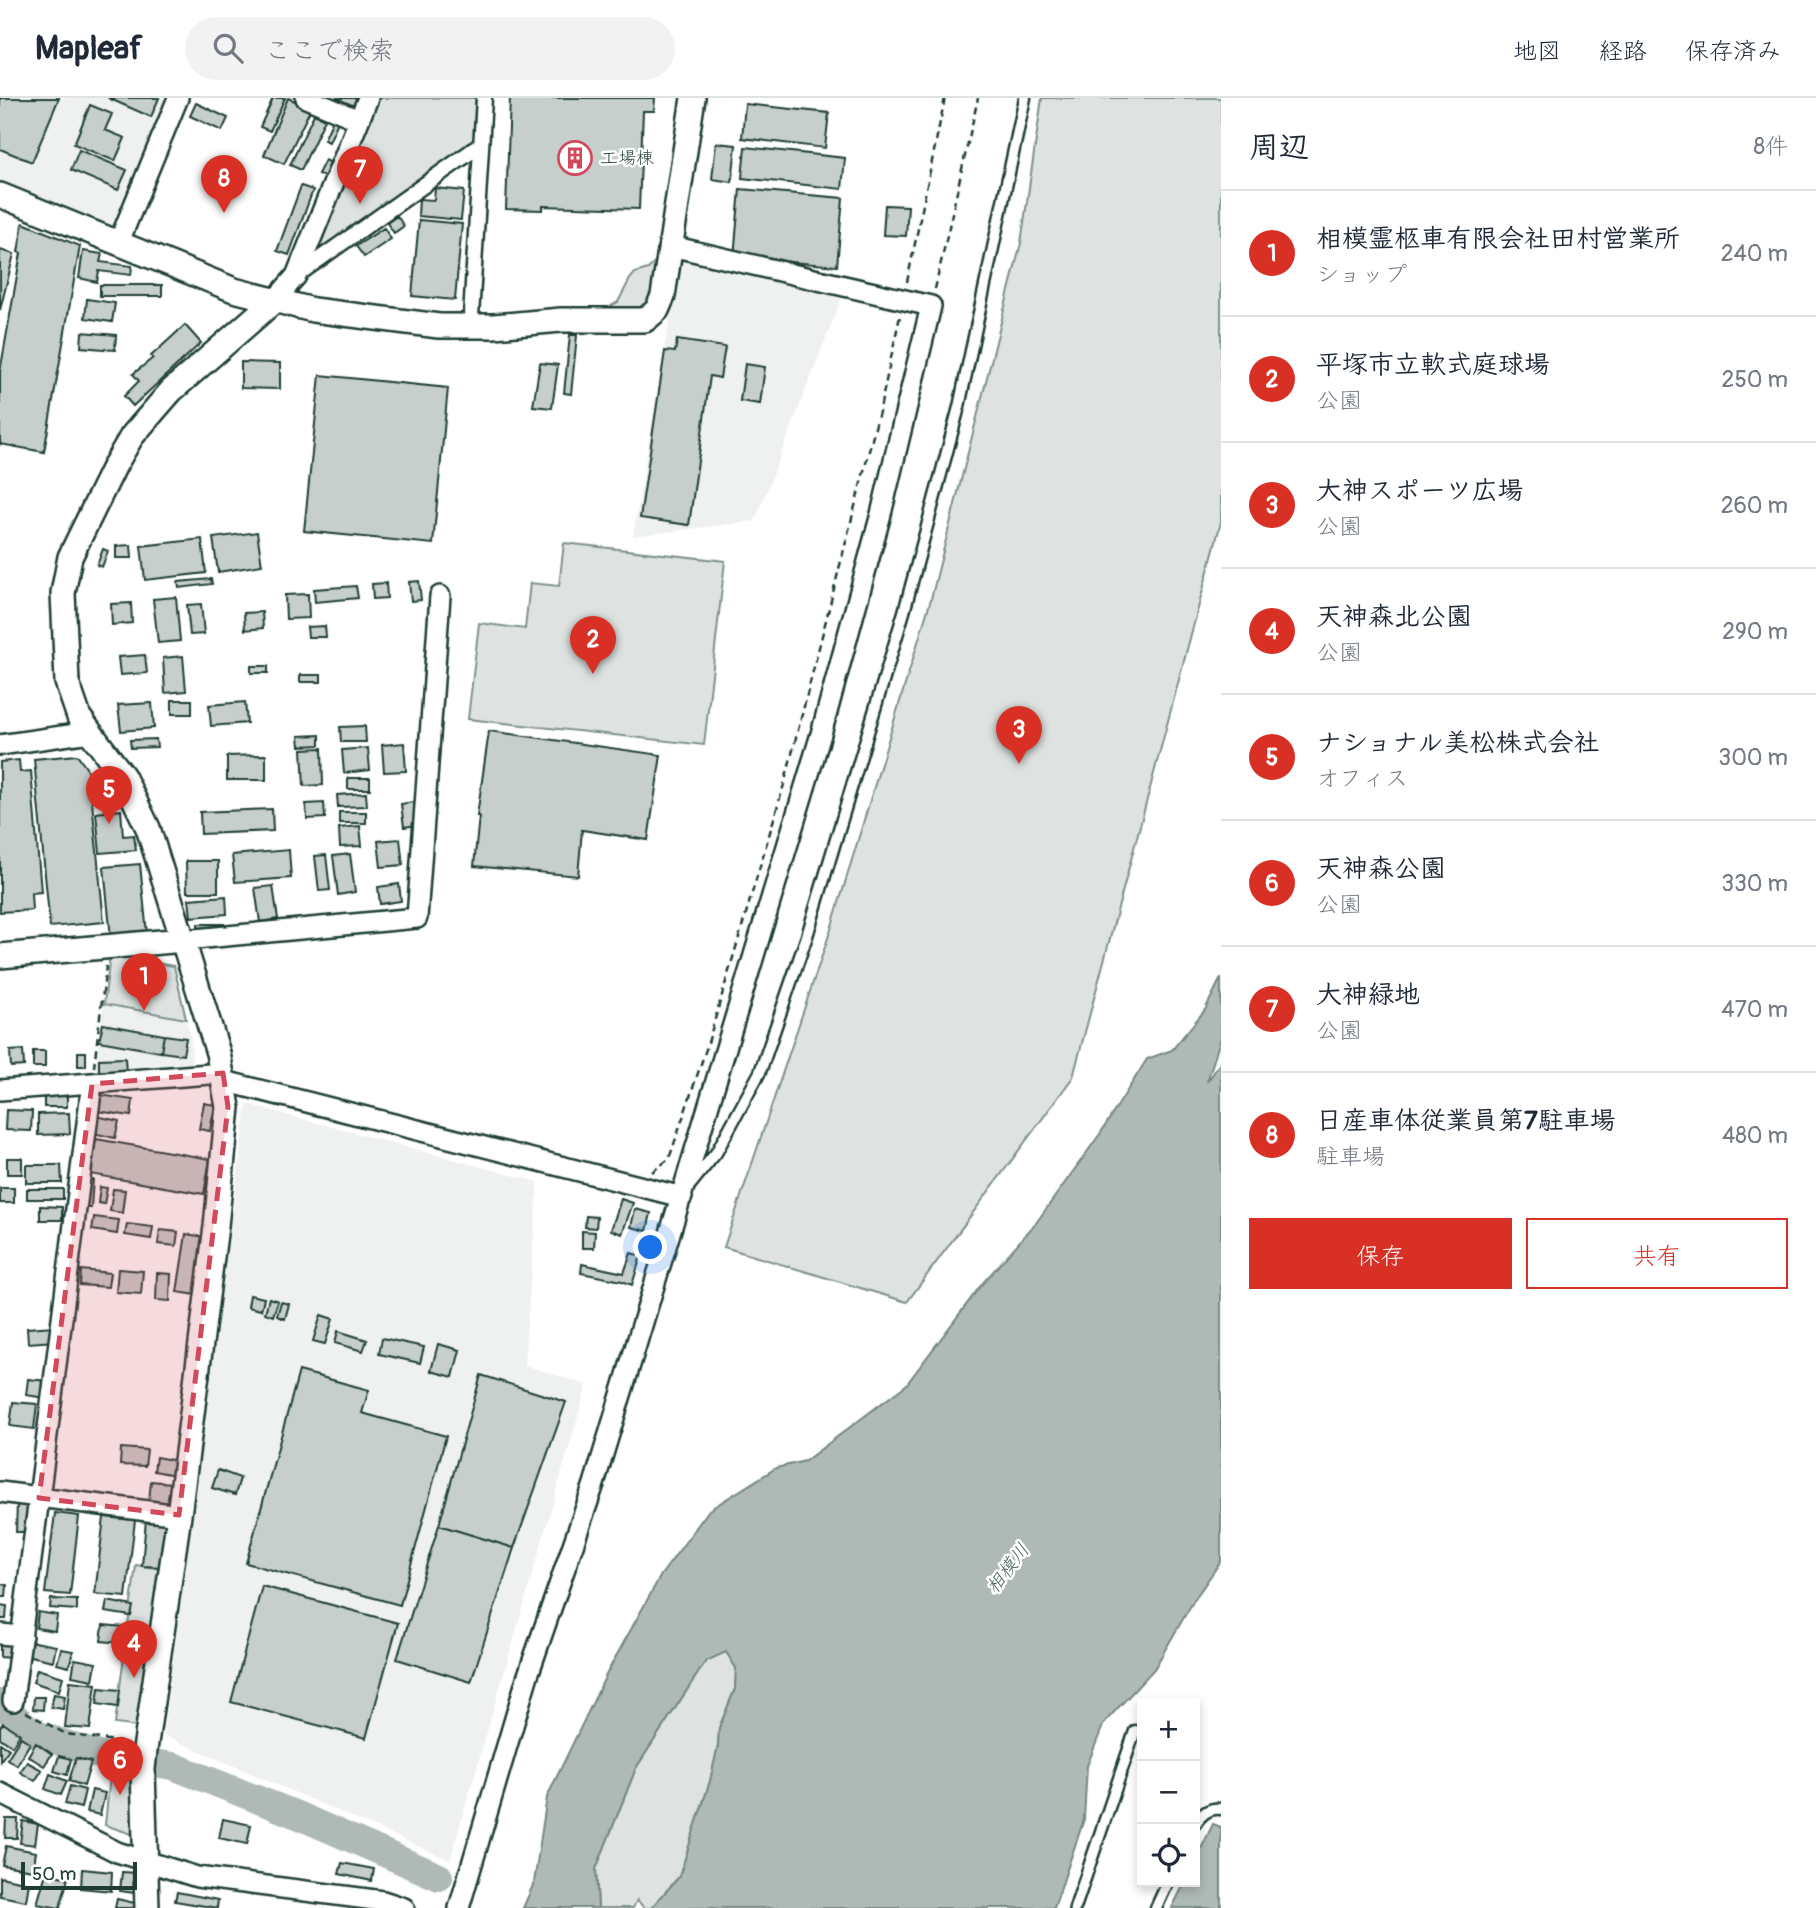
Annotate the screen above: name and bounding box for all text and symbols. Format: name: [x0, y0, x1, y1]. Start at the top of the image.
search box: [185, 17, 675, 80]
text: Mapleaf: [35, 28, 143, 69]
icon: search: [209, 29, 247, 67]
text: ここで検索: [265, 35, 395, 67]
text: 地図: [1513, 37, 1561, 66]
text: 経路: [1599, 37, 1647, 66]
text: 保存済み: [1685, 37, 1781, 66]
text: 周辺: [1249, 129, 1309, 166]
text: 8件: [1753, 132, 1788, 161]
building icon: 工場棟: [556, 139, 594, 177]
pin: 7: [337, 146, 383, 204]
place label: 工場棟: [600, 147, 654, 170]
pin: 8: [201, 155, 247, 213]
text: 相模霊柩車有限会社田村営業所: [1316, 223, 1680, 255]
text: 1: [1268, 239, 1277, 268]
text: 240 m: [1721, 239, 1788, 268]
text: ショップ: [1316, 260, 1407, 289]
text: 平塚市立軟式庭球場: [1316, 349, 1550, 381]
text: 2: [1266, 365, 1278, 394]
text: 250 m: [1722, 365, 1788, 394]
text: 公園: [1316, 386, 1362, 415]
text: 大神スポーツ広場: [1316, 475, 1523, 507]
text: 3: [1266, 491, 1278, 520]
text: 260 m: [1721, 491, 1788, 520]
text: 公園: [1316, 512, 1362, 541]
text: 天神森北公園: [1316, 601, 1472, 633]
pin: 2: [570, 616, 616, 674]
text: 4: [1265, 617, 1279, 646]
text: 290 m: [1722, 617, 1788, 646]
text: 公園: [1316, 638, 1362, 667]
pin: 3: [996, 706, 1042, 764]
text: ナショナル美松株式会社: [1316, 727, 1599, 759]
text: 5: [1266, 743, 1278, 772]
text: 300 m: [1718, 743, 1788, 772]
text: オフィス: [1316, 764, 1408, 793]
pin: 5: [86, 766, 132, 824]
text: 天神森公園: [1316, 853, 1446, 885]
text: 6: [1265, 869, 1279, 898]
text: 330 m: [1721, 869, 1788, 898]
text: 公園: [1316, 890, 1362, 919]
pin: 1: [121, 953, 167, 1011]
text: 大神緑地: [1316, 979, 1420, 1011]
text: 7: [1266, 995, 1278, 1024]
text: 470 m: [1721, 995, 1788, 1024]
text: 公園: [1316, 1016, 1362, 1045]
text: 日産車体従業員第7駐車場: [1316, 1105, 1616, 1137]
text: 8: [1266, 1121, 1278, 1150]
text: 480 m: [1722, 1121, 1788, 1150]
text: 駐車場: [1316, 1142, 1385, 1171]
button: 保存: [1249, 1218, 1512, 1289]
button: 共有: [1526, 1218, 1788, 1289]
your location: [633, 1230, 667, 1264]
water label: 相模川: [981, 1539, 1035, 1598]
pin: 4: [111, 1620, 157, 1678]
map controls: [1137, 1698, 1200, 1887]
button: +: [1137, 1698, 1200, 1761]
pin: 6: [97, 1737, 143, 1795]
button: −: [1137, 1761, 1200, 1824]
button: locate: [1137, 1824, 1200, 1887]
scale bar: [21, 1859, 136, 1891]
text: 50 m: [32, 1862, 76, 1886]

